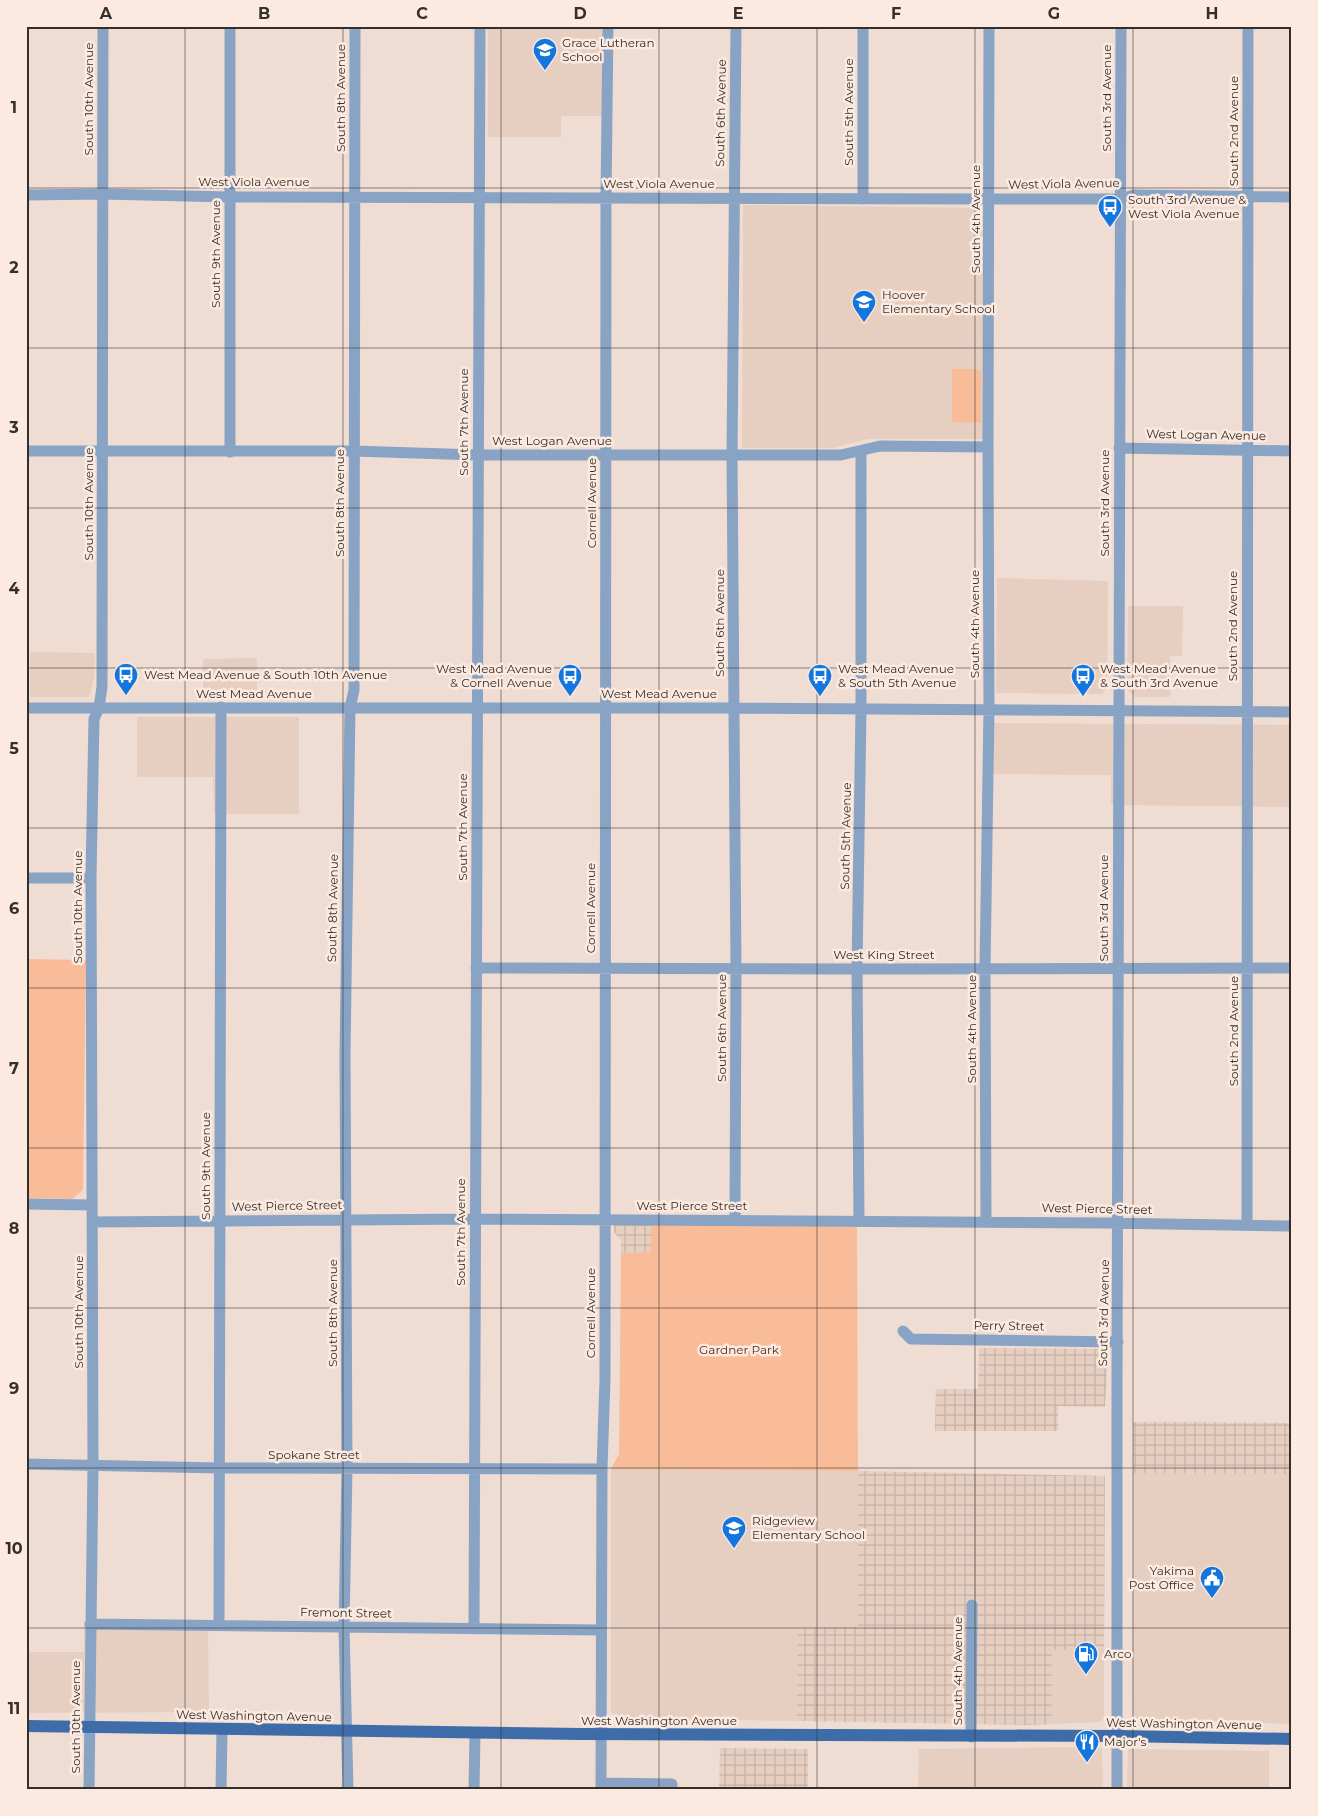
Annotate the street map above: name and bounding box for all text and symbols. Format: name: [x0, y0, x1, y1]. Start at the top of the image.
text: A: [99, 4, 113, 23]
text: B: [258, 4, 270, 23]
text: C: [416, 4, 428, 23]
text: D: [573, 4, 587, 23]
text: E: [733, 4, 743, 23]
text: F: [891, 4, 901, 23]
text: G: [1048, 4, 1060, 23]
text: H: [1206, 4, 1218, 23]
place label: Grace Lutheran School: [562, 35, 655, 64]
school or university icon: Grace Lutheran School: [532, 37, 558, 71]
street label: South 10th Avenue: [81, 43, 96, 155]
street label: South 8th Avenue: [333, 44, 348, 152]
street label: South 3rd Avenue: [1099, 44, 1114, 152]
street label: South 5th Avenue: [841, 58, 856, 166]
street label: South 6th Avenue: [712, 59, 729, 167]
street label: South 2nd Avenue: [1226, 76, 1241, 186]
text: 1: [11, 98, 17, 117]
street label: South 4th Avenue: [968, 165, 983, 273]
street label: West Viola Avenue: [198, 174, 310, 189]
street label: West Viola Avenue: [1008, 175, 1120, 192]
street label: West Viola Avenue: [603, 176, 715, 191]
place label: South 3rd Avenue & West Viola Avenue: [1128, 192, 1246, 221]
bus stop icon: South 3rd Avenue & West Viola Avenue: [1097, 194, 1123, 228]
street label: South 9th Avenue: [208, 200, 223, 308]
text: 2: [9, 258, 19, 277]
place label: Hoover Elementary School: [882, 287, 995, 316]
school or university icon: Hoover Elementary School: [851, 289, 877, 323]
street label: South 7th Avenue: [456, 368, 471, 476]
text: 3: [8, 418, 19, 437]
street label: West Logan Avenue: [1146, 426, 1266, 443]
street label: West Logan Avenue: [492, 433, 612, 448]
street label: South 10th Avenue: [81, 448, 96, 560]
street label: South 8th Avenue: [332, 449, 347, 557]
street label: South 3rd Avenue: [1097, 449, 1112, 557]
street label: Cornell Avenue: [584, 458, 599, 548]
street label: South 6th Avenue: [712, 569, 727, 677]
street label: South 4th Avenue: [967, 570, 982, 678]
street label: South 2nd Avenue: [1225, 571, 1240, 681]
text: 4: [8, 579, 20, 598]
place label: West Mead Avenue & Cornell Avenue: [436, 661, 552, 690]
place label: West Mead Avenue & South 5th Avenue: [838, 661, 956, 690]
place label: West Mead Avenue & South 3rd Avenue: [1100, 661, 1218, 690]
bus stop icon: West Mead Avenue & South 10th Avenue: [113, 662, 139, 696]
bus stop icon: West Mead Avenue & Cornell Avenue: [557, 663, 583, 697]
bus stop icon: West Mead Avenue & South 5th Avenue: [807, 663, 833, 697]
bus stop icon: West Mead Avenue & South 3rd Avenue: [1070, 663, 1096, 697]
place label: West Mead Avenue & South 10th Avenue: [144, 667, 387, 682]
street label: West Mead Avenue: [196, 686, 312, 701]
street label: West Mead Avenue: [601, 686, 717, 701]
text: 5: [9, 739, 19, 758]
street label: South 7th Avenue: [455, 773, 470, 881]
street label: South 5th Avenue: [837, 782, 854, 890]
street label: South 10th Avenue: [70, 851, 85, 963]
street label: South 8th Avenue: [324, 854, 341, 962]
street label: South 3rd Avenue: [1096, 854, 1111, 962]
street label: Cornell Avenue: [583, 863, 598, 953]
text: 6: [9, 899, 19, 918]
street label: West King Street: [833, 947, 935, 962]
street label: South 6th Avenue: [714, 974, 729, 1082]
street label: South 4th Avenue: [964, 975, 979, 1083]
street label: South 2nd Avenue: [1226, 976, 1241, 1086]
text: 7: [9, 1059, 19, 1078]
street label: South 9th Avenue: [198, 1112, 213, 1220]
street label: South 7th Avenue: [453, 1178, 468, 1286]
street label: West Pierce Street: [231, 1197, 343, 1214]
street label: West Pierce Street: [637, 1198, 748, 1213]
street label: West Pierce Street: [1041, 1200, 1153, 1217]
text: 8: [9, 1219, 19, 1238]
street label: South 10th Avenue: [71, 1256, 86, 1368]
street label: South 8th Avenue: [325, 1259, 340, 1367]
street label: South 3rd Avenue: [1095, 1259, 1112, 1367]
street label: Cornell Avenue: [583, 1268, 598, 1358]
street label: Perry Street: [973, 1317, 1045, 1334]
park label: Gardner Park: [699, 1342, 780, 1357]
text: 9: [9, 1379, 19, 1398]
street label: Spokane Street: [268, 1447, 360, 1462]
place label: Ridgeview Elementary School: [752, 1513, 865, 1542]
school or university icon: Ridgeview Elementary School: [721, 1515, 747, 1549]
text: 10: [5, 1539, 23, 1558]
place label: Yakima Post Office: [1129, 1563, 1194, 1592]
public building icon: Yakima Post Office: [1199, 1565, 1225, 1599]
street label: Fremont Street: [300, 1604, 392, 1621]
street label: South 4th Avenue: [950, 1617, 965, 1725]
fuel station icon: Arco: [1073, 1641, 1099, 1675]
place label: Arco: [1104, 1646, 1131, 1661]
street label: South 10th Avenue: [68, 1661, 83, 1773]
text: 11: [8, 1699, 20, 1718]
street label: West Washington Avenue: [176, 1707, 332, 1724]
street label: West Washington Avenue: [581, 1713, 737, 1728]
street label: West Washington Avenue: [1106, 1715, 1262, 1732]
restaurant icon: Major's: [1074, 1729, 1100, 1763]
place label: Major's: [1104, 1734, 1147, 1749]

